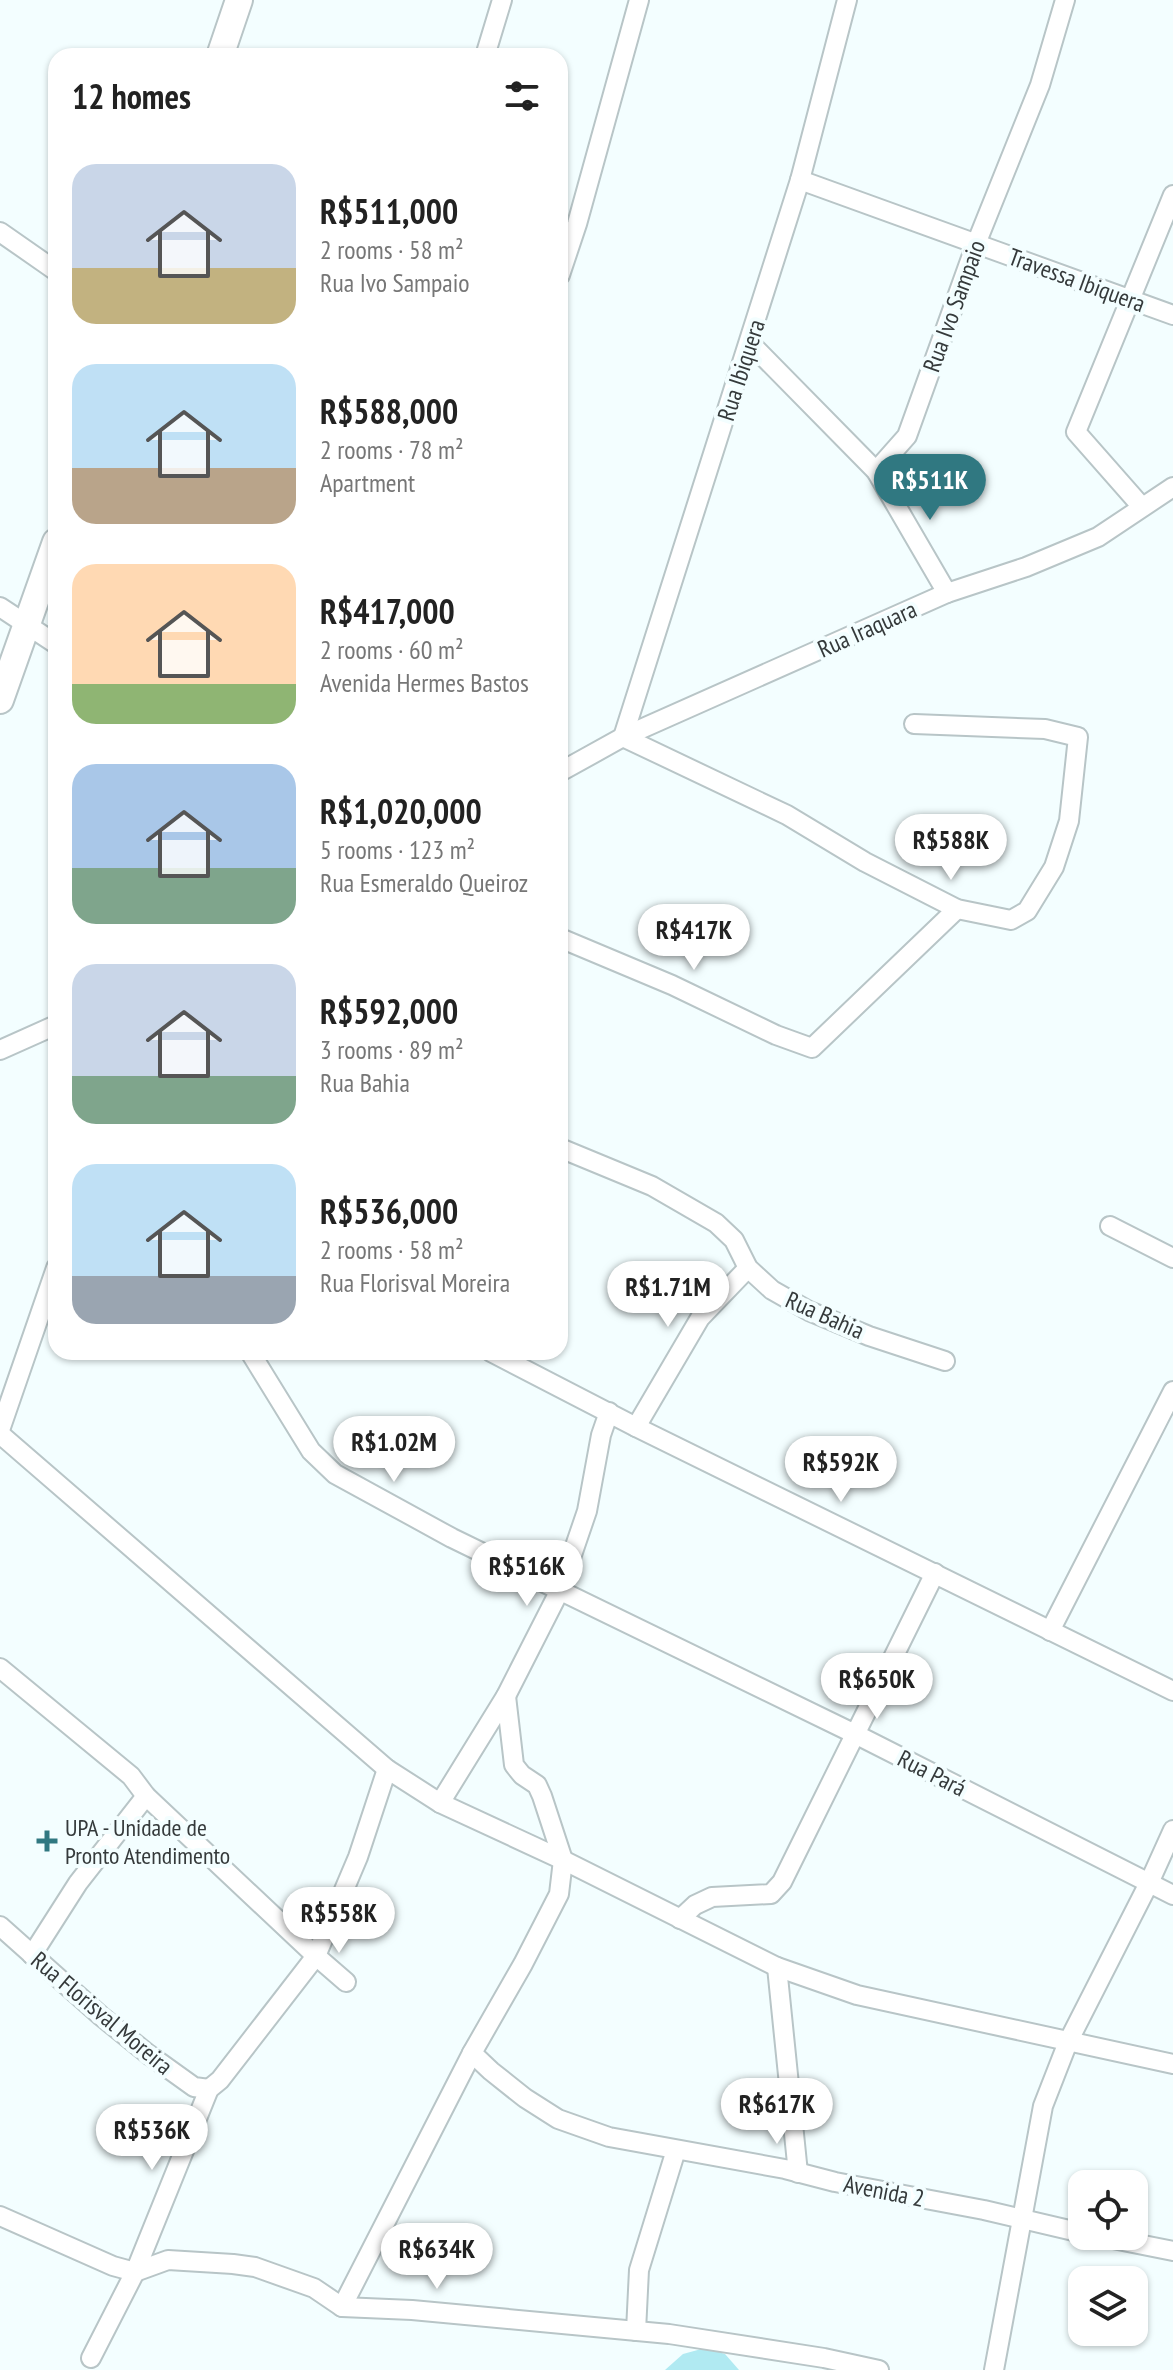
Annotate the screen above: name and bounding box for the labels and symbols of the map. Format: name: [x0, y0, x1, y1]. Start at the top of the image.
street label: Rua Ivo Sampaio: [916, 236, 992, 376]
street label: Travessa Ibiquera: [1004, 241, 1150, 319]
street label: Rua Ibiquera: [710, 315, 772, 425]
pin: R$511K: [865, 454, 995, 522]
street label: Rua Iraquara: [813, 593, 921, 665]
pin: R$588K: [886, 814, 1016, 882]
pin: R$417K: [629, 904, 759, 972]
pin: R$1.71M: [594, 1261, 742, 1329]
street label: Rua Bahia: [781, 1284, 869, 1346]
pin: R$1.02M: [320, 1416, 468, 1484]
pin: R$592K: [776, 1436, 906, 1504]
pin: R$516K: [462, 1540, 592, 1608]
pin: R$650K: [812, 1653, 942, 1721]
street label: Rua Pará: [893, 1743, 971, 1803]
place label: UPA - Unidade de Pronto Atendimento: [65, 1812, 230, 1871]
marker: UPA - Unidade de Pronto Atendimento: [36, 1830, 58, 1852]
pin: R$558K: [274, 1887, 404, 1955]
street label: Rua Florisval Moreira: [25, 1945, 179, 2081]
pin: R$617K: [712, 2078, 842, 2146]
pin: R$536K: [87, 2104, 217, 2172]
street label: Avenida 2: [841, 2168, 927, 2214]
pin: R$634K: [372, 2223, 502, 2291]

